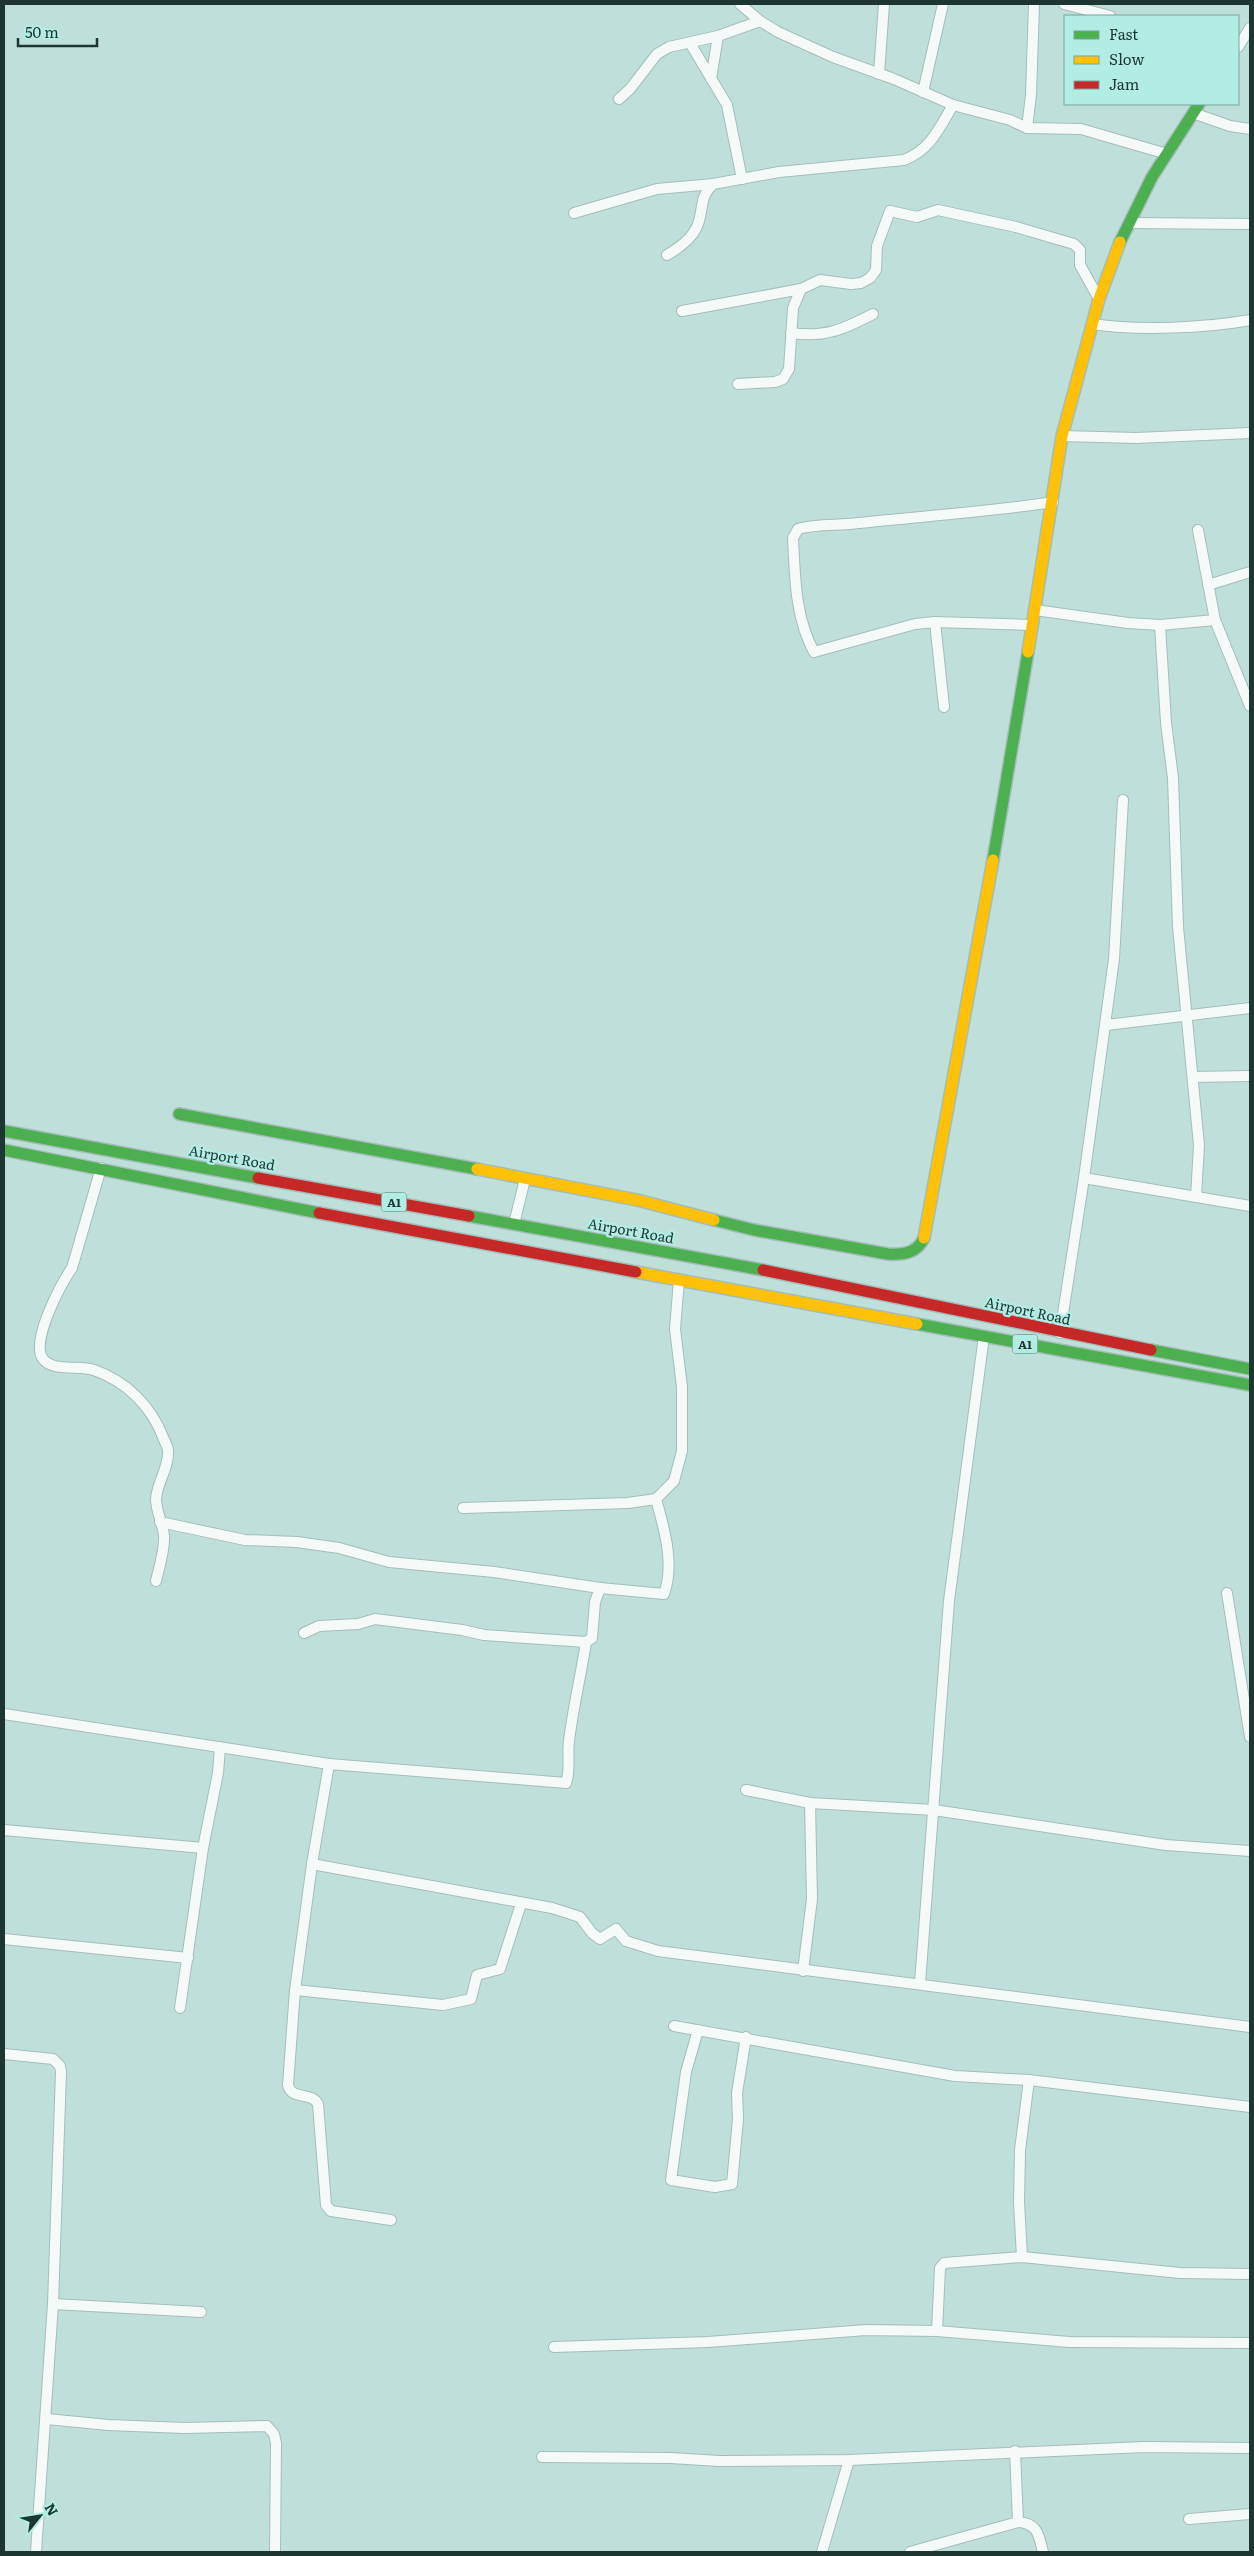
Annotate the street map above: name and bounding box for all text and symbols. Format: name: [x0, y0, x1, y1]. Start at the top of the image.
scale bar: [18, 15, 96, 47]
legend: [1064, 15, 1239, 105]
text: 50 m: [25, 20, 59, 43]
text: Fast: [1109, 22, 1138, 45]
text: Slow: [1109, 47, 1144, 70]
text: Jam: [1109, 72, 1140, 95]
street label: Airport Road: [187, 1140, 277, 1175]
road number: A1: [382, 1192, 406, 1212]
street label: Airport Road: [586, 1213, 676, 1248]
street label: Airport Road: [983, 1291, 1073, 1329]
road number: A1: [1012, 1335, 1038, 1354]
north arrow: [15, 2491, 65, 2541]
text: N: [41, 2499, 64, 2519]

